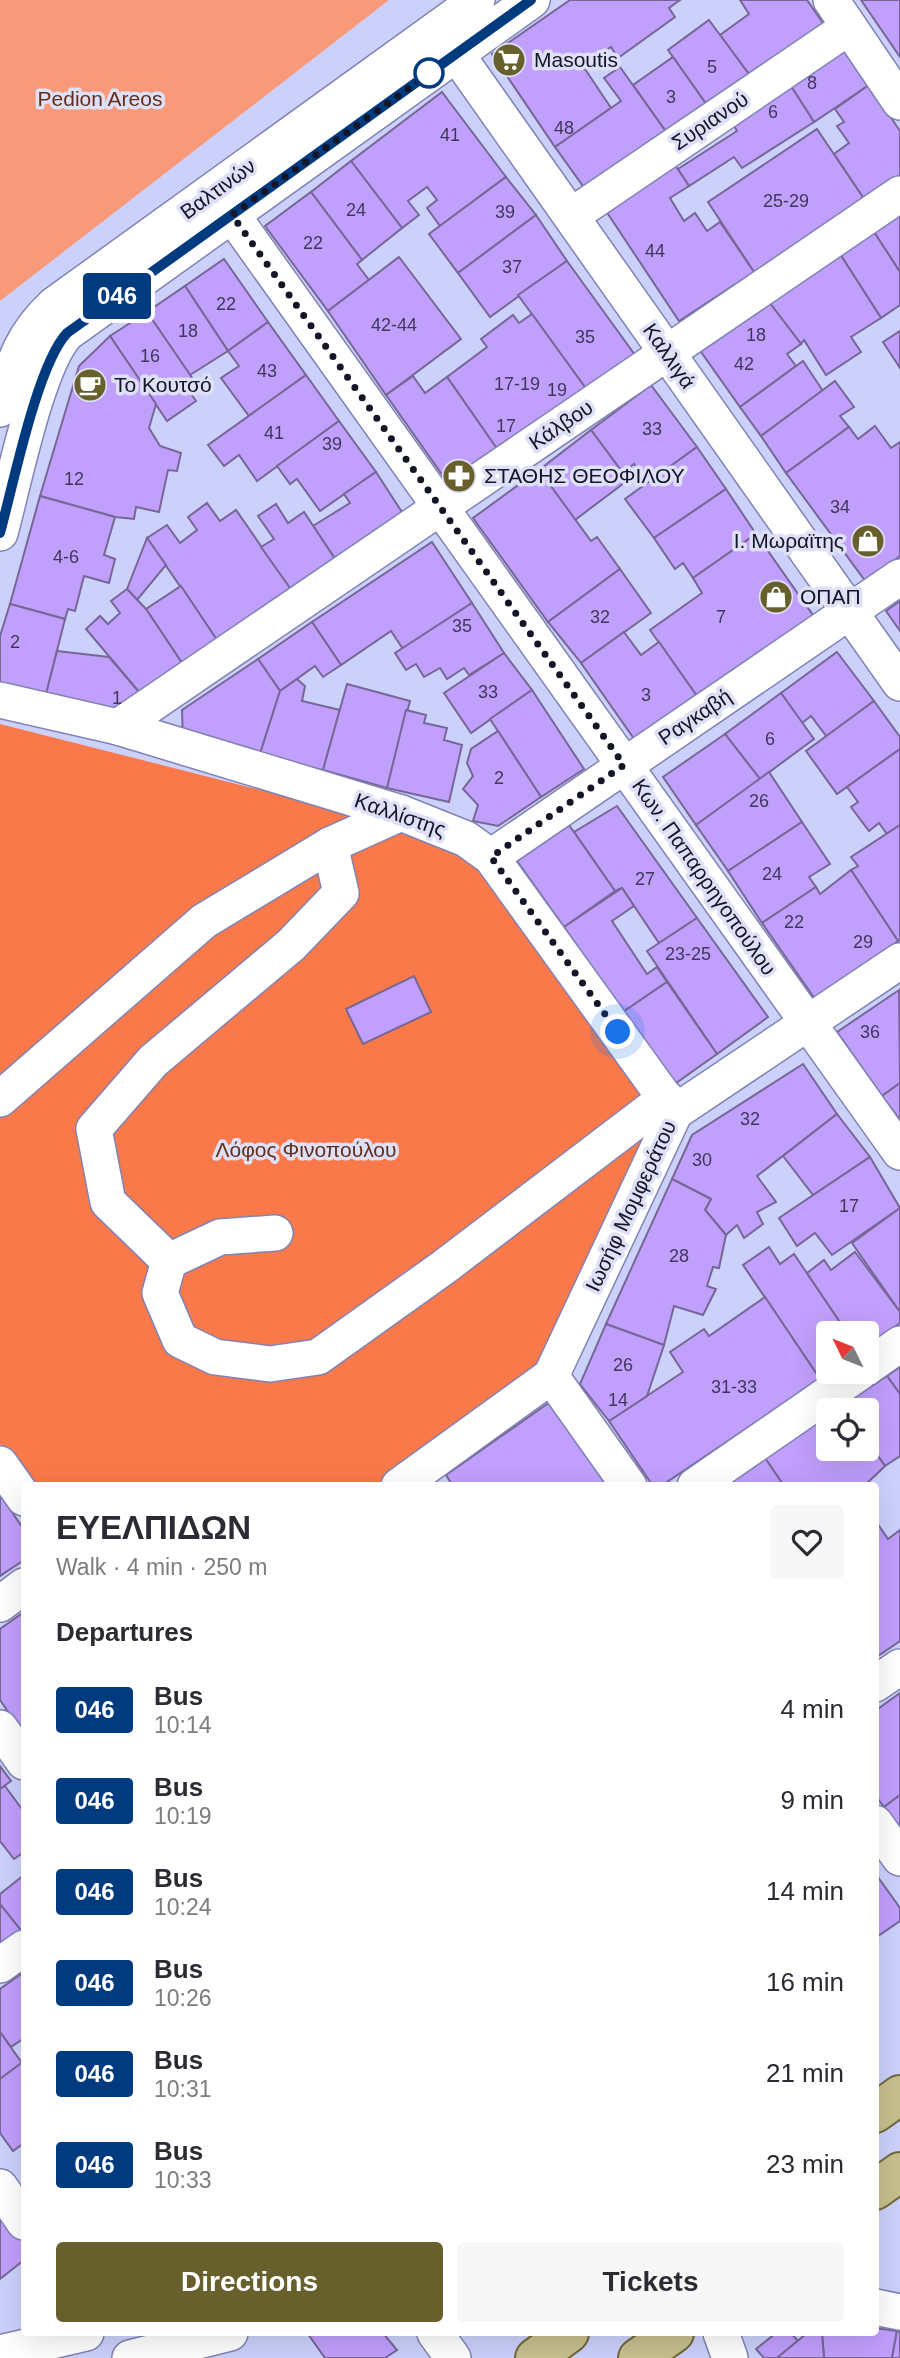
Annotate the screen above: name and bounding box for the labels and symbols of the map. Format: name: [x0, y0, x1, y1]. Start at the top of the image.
supermarket icon: Masoutis: [490, 41, 528, 79]
place label: Masoutis: [534, 48, 618, 71]
house number: 5: [707, 57, 717, 77]
unlabelled marker: [414, 58, 444, 88]
house number: 8: [807, 73, 817, 93]
park label: Pedion Areos: [38, 87, 162, 110]
house number: 3: [666, 87, 676, 107]
street label: Συριανού: [667, 87, 752, 154]
house number: 6: [768, 102, 778, 122]
house number: 48: [554, 118, 574, 138]
house number: 41: [440, 125, 460, 145]
street label: Βαλτινών: [176, 154, 260, 223]
house number: 25-29: [763, 191, 809, 211]
house number: 24: [346, 200, 366, 220]
house number: 39: [495, 202, 515, 222]
house number: 22: [303, 233, 323, 253]
house number: 44: [645, 241, 665, 261]
house number: 37: [502, 257, 522, 277]
line badge: 046: [77, 273, 157, 319]
house number: 22: [216, 294, 236, 314]
house number: 42-44: [371, 315, 417, 335]
street label: Καλλιγά: [639, 319, 700, 393]
house number: 18: [178, 321, 198, 341]
house number: 18: [746, 325, 766, 345]
house number: 35: [575, 327, 595, 347]
house number: 16: [140, 346, 160, 366]
house number: 42: [734, 354, 754, 374]
house number: 43: [257, 361, 277, 381]
cafe icon: Το Κουτσό: [71, 366, 109, 404]
place label: Το Κουτσό: [114, 373, 212, 396]
house number: 17-19: [494, 374, 540, 394]
house number: 19: [547, 380, 567, 400]
street label: Κάλβου: [525, 395, 597, 454]
house number: 17: [496, 416, 516, 436]
house number: 33: [642, 419, 662, 439]
house number: 41: [264, 423, 284, 443]
house number: 39: [322, 434, 342, 454]
pharmacy icon: ΣΤΑΘΗΣ ΘΕΟΦΙΛΟΥ: [440, 457, 478, 495]
place label: ΣΤΑΘΗΣ ΘΕΟΦΙΛΟΥ: [484, 464, 685, 487]
house number: 12: [64, 469, 84, 489]
house number: 34: [830, 497, 850, 517]
shop icon: Ι. Μωραϊτης: [849, 522, 887, 560]
place label: Ι. Μωραϊτης: [734, 529, 844, 552]
house number: 4-6: [53, 547, 79, 567]
shop icon: ΟΠΑΠ: [757, 578, 795, 616]
place label: ΟΠΑΠ: [800, 585, 861, 608]
house number: 32: [590, 607, 610, 627]
house number: 7: [716, 607, 726, 627]
house number: 35: [452, 616, 472, 636]
house number: 2: [10, 632, 20, 652]
house number: 33: [478, 682, 498, 702]
street label: Ραγκαβή: [654, 684, 735, 749]
house number: 3: [641, 685, 651, 705]
house number: 1: [112, 688, 122, 708]
house number: 6: [765, 729, 775, 749]
house number: 2: [494, 768, 504, 788]
street label: Κων. Παπαρρηγοπούλου: [628, 774, 781, 979]
street label: Καλλίστης: [352, 788, 449, 841]
house number: 26: [749, 791, 769, 811]
house number: 24: [762, 864, 782, 884]
house number: 27: [635, 869, 655, 889]
house number: 22: [784, 912, 804, 932]
house number: 29: [853, 932, 873, 952]
house number: 23-25: [665, 944, 711, 964]
your location: [600, 1014, 635, 1049]
house number: 36: [860, 1022, 880, 1042]
house number: 32: [740, 1109, 760, 1129]
street label: Ιωσήφ Μομφεράτου: [581, 1117, 680, 1295]
park label: Λόφος Φινοπούλου: [216, 1138, 396, 1161]
house number: 30: [692, 1150, 712, 1170]
house number: 17: [839, 1196, 859, 1216]
house number: 28: [669, 1246, 689, 1266]
north arrow: [816, 1321, 878, 1384]
house number: 26: [613, 1355, 633, 1375]
house number: 31-33: [711, 1377, 757, 1397]
house number: 14: [608, 1390, 628, 1410]

